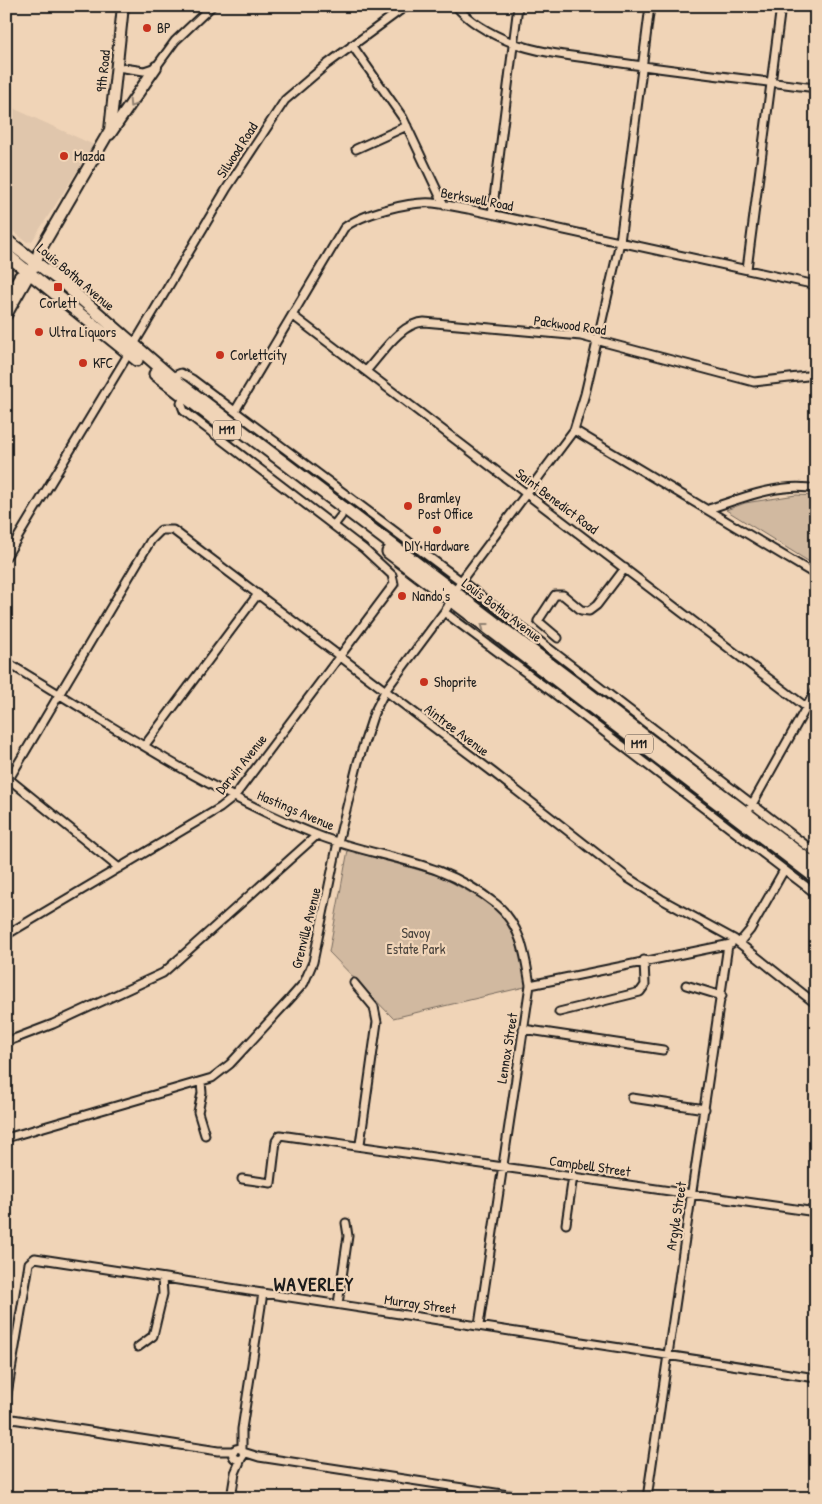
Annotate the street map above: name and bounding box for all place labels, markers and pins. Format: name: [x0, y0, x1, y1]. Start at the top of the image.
place label: BP: [157, 18, 171, 37]
marker: BP: [141, 22, 153, 34]
place label: Mazda: [74, 146, 105, 165]
marker: Mazda: [58, 150, 70, 162]
marker: Corlett: [52, 281, 64, 293]
place label: Corlett: [39, 293, 77, 312]
place label: Ultra Liquors: [49, 322, 116, 342]
marker: Ultra Liquors: [33, 326, 45, 338]
place label: Corlettcity: [230, 345, 287, 365]
marker: Corlettcity: [214, 349, 226, 361]
place label: KFC: [93, 353, 114, 372]
marker: KFC: [77, 357, 89, 369]
place label: Bramley Post Office: [418, 488, 474, 523]
marker: Bramley Post Office: [402, 500, 414, 512]
marker: DIY Hardware: [431, 524, 443, 536]
place label: DIY Hardware: [404, 536, 470, 555]
place label: Nando's: [412, 586, 450, 605]
marker: Nando's: [396, 590, 408, 602]
place label: Shoprite: [434, 672, 477, 692]
marker: Shoprite: [418, 676, 430, 688]

